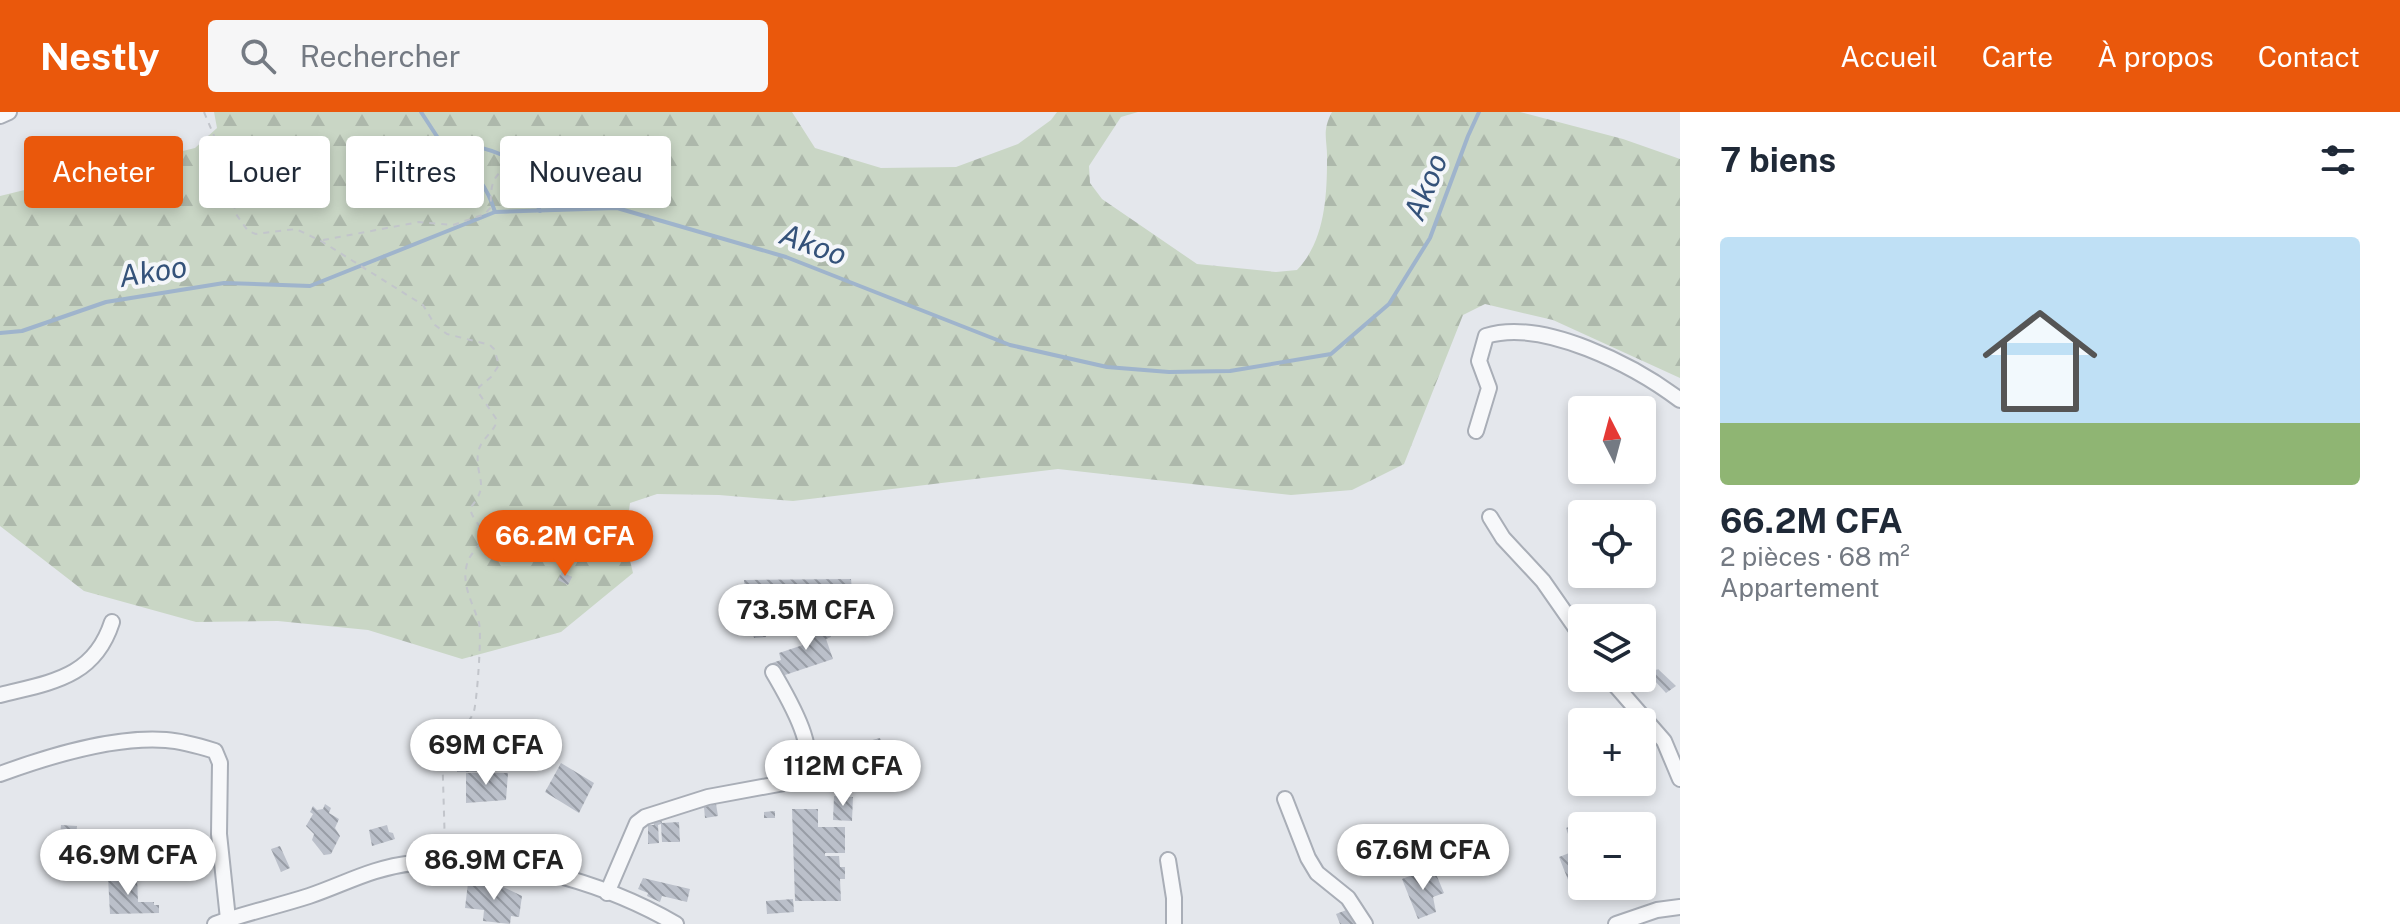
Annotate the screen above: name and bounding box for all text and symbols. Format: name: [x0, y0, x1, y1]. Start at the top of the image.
search box: [208, 20, 768, 92]
text: Nestly: [40, 34, 160, 79]
icon: search: [236, 34, 280, 78]
text: Rechercher: [300, 38, 461, 74]
text: Accueil: [1840, 40, 1938, 73]
text: Carte: [1982, 40, 2053, 73]
text: À propos: [2097, 40, 2214, 73]
text: Contact: [2258, 40, 2360, 73]
chip: Acheter: [24, 136, 183, 208]
chip: Louer: [199, 136, 330, 208]
chip: Filtres: [346, 136, 484, 208]
chip: Nouveau: [500, 136, 671, 208]
icon: filters: [2316, 138, 2360, 182]
text: 7 biens: [1720, 140, 1836, 180]
water label: Akoo: [1396, 148, 1455, 225]
water label: Akoo: [775, 215, 852, 273]
water label: Akoo: [116, 248, 189, 294]
icon: home: [1968, 289, 2112, 433]
north arrow: [1568, 396, 1656, 484]
map controls: [1568, 396, 1656, 900]
button: locate: [1568, 500, 1656, 588]
text: 66.2M CFA: [1720, 501, 1903, 541]
pin: 66.2M CFA: [473, 510, 657, 578]
text: 66.2M CFA: [495, 520, 635, 551]
text: 2 pièces · 68 m²: [1720, 541, 1910, 572]
text: Appartement: [1720, 572, 1880, 603]
pin: 73.5M CFA: [714, 584, 898, 652]
text: 73.5M CFA: [736, 594, 876, 625]
button: layers: [1568, 604, 1656, 692]
button: +: [1568, 708, 1656, 796]
pin: 69M CFA: [412, 719, 560, 787]
text: 69M CFA: [428, 729, 544, 760]
pin: 112M CFA: [760, 740, 926, 808]
text: 112M CFA: [783, 750, 903, 781]
button: −: [1568, 812, 1656, 900]
pin: 67.6M CFA: [1331, 824, 1515, 892]
pin: 46.9M CFA: [36, 829, 220, 897]
pin: 86.9M CFA: [402, 834, 586, 902]
text: 67.6M CFA: [1355, 834, 1491, 865]
text: 46.9M CFA: [58, 839, 198, 870]
text: 86.9M CFA: [424, 844, 564, 875]

